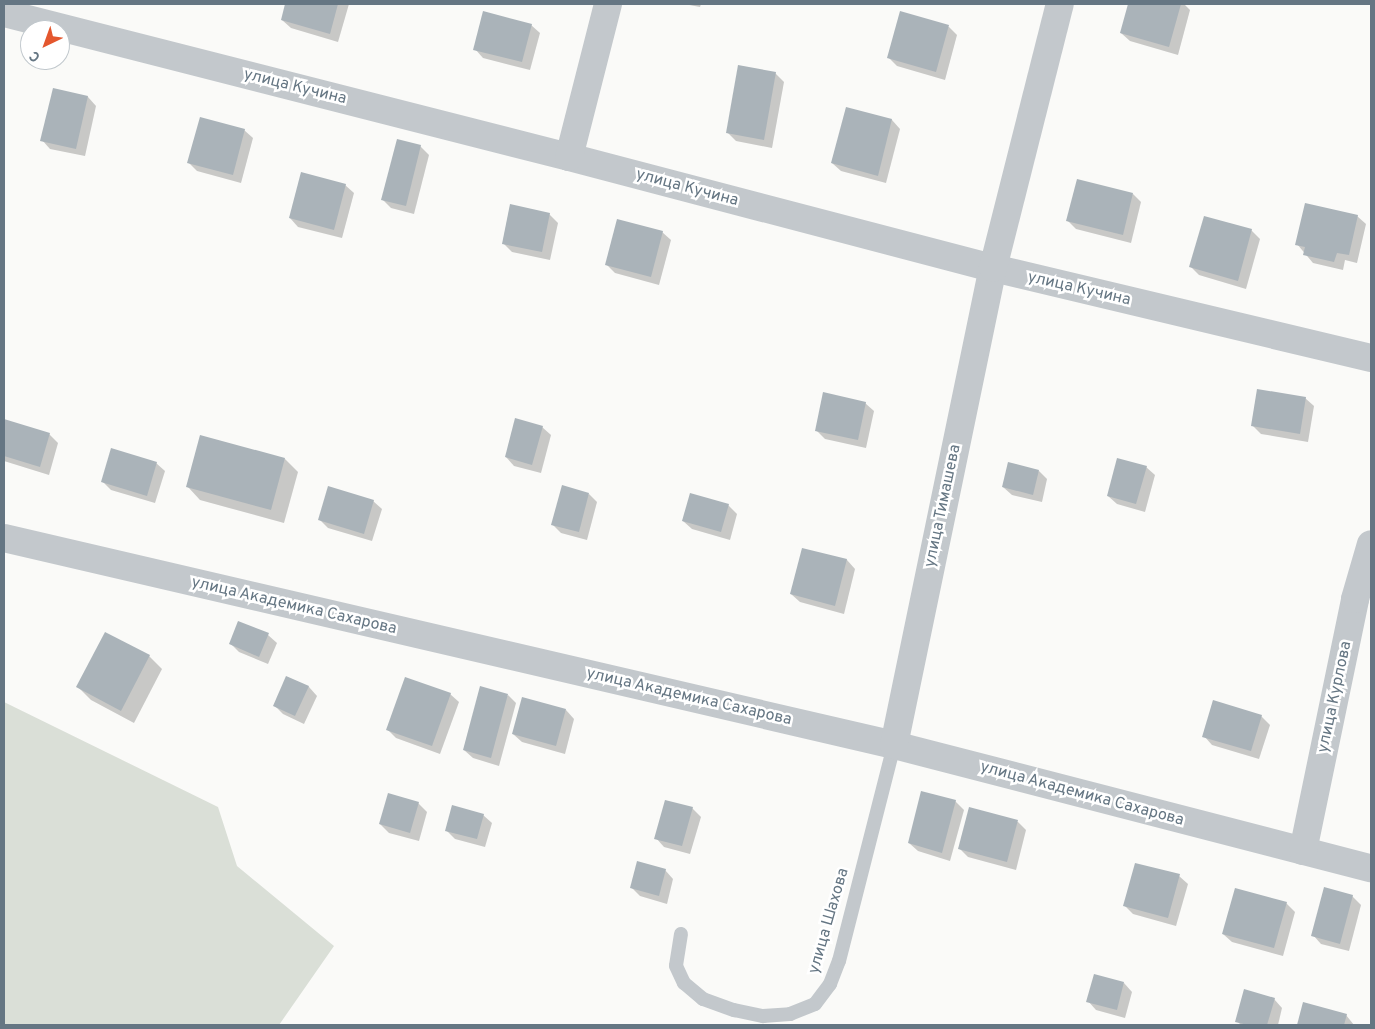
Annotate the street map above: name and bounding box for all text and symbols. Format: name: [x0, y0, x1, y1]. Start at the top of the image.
north arrow: [20, 20, 70, 70]
text: С: [26, 46, 44, 65]
street label: улица Кучина: [242, 65, 348, 109]
street label: улица Кучина: [634, 165, 740, 211]
street label: улица Кучина: [1026, 268, 1132, 310]
street label: улица Тимашева: [921, 442, 965, 570]
street label: улица Академика Сахарова: [189, 573, 399, 639]
street label: улица Курлова: [1314, 639, 1356, 755]
street label: улица Академика Сахарова: [584, 664, 794, 730]
street label: улица Академика Сахарова: [978, 757, 1186, 831]
street label: улица Шахова: [805, 866, 853, 976]

